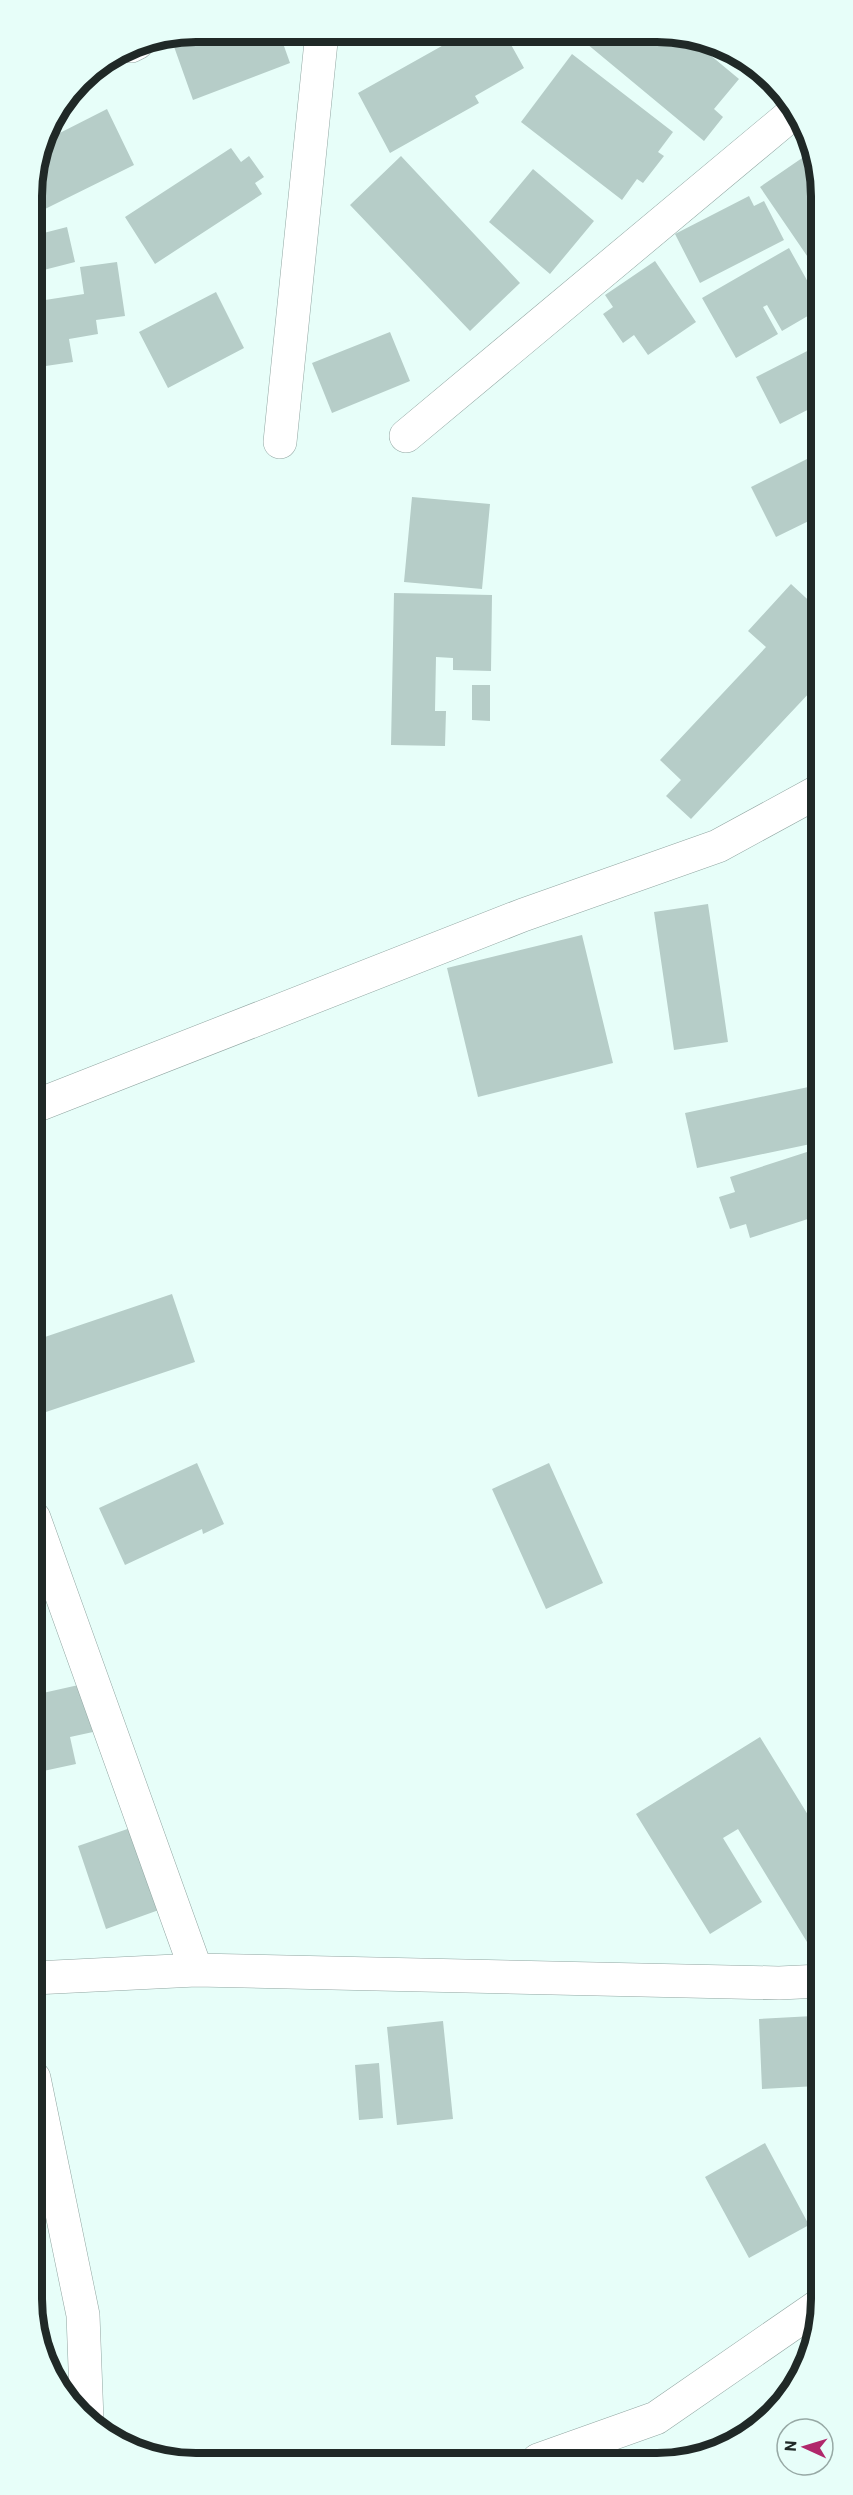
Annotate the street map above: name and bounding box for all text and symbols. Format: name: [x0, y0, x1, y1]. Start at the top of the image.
north arrow: [775, 2417, 835, 2477]
text: N: [780, 2440, 799, 2452]

